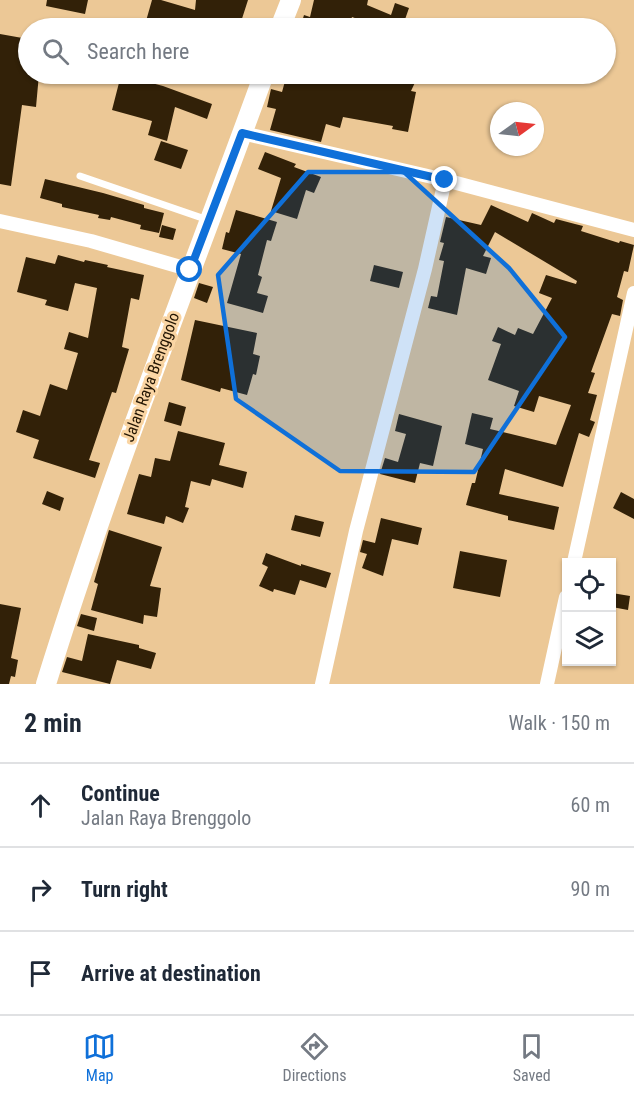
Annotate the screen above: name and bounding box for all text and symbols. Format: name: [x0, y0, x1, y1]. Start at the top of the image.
search box: [18, 18, 616, 84]
icon: search: [39, 35, 72, 68]
text: Search here: [87, 39, 189, 64]
north arrow: [490, 102, 544, 156]
route end: [431, 166, 457, 192]
route start: [176, 256, 202, 282]
street label: Jalan Raya Brenggolo: [119, 310, 183, 444]
map controls: [562, 558, 616, 666]
button: locate: [562, 558, 616, 612]
button: layers: [562, 612, 616, 666]
text: 2 min: [24, 708, 82, 738]
text: Walk · 150 m: [509, 711, 610, 735]
text: Continue: [81, 781, 160, 806]
icon: ahead: [24, 789, 57, 822]
text: 60 m: [571, 793, 610, 817]
text: Jalan Raya Brenggolo: [81, 806, 251, 830]
icon: right: [24, 873, 57, 906]
text: Turn right: [81, 877, 168, 902]
text: 90 m: [571, 877, 610, 901]
icon: arrive: [24, 957, 57, 990]
text: Arrive at destination: [81, 961, 261, 986]
tab: Map: [83, 1030, 116, 1085]
tab: Directions: [283, 1030, 346, 1085]
tab: Saved: [513, 1030, 551, 1085]

